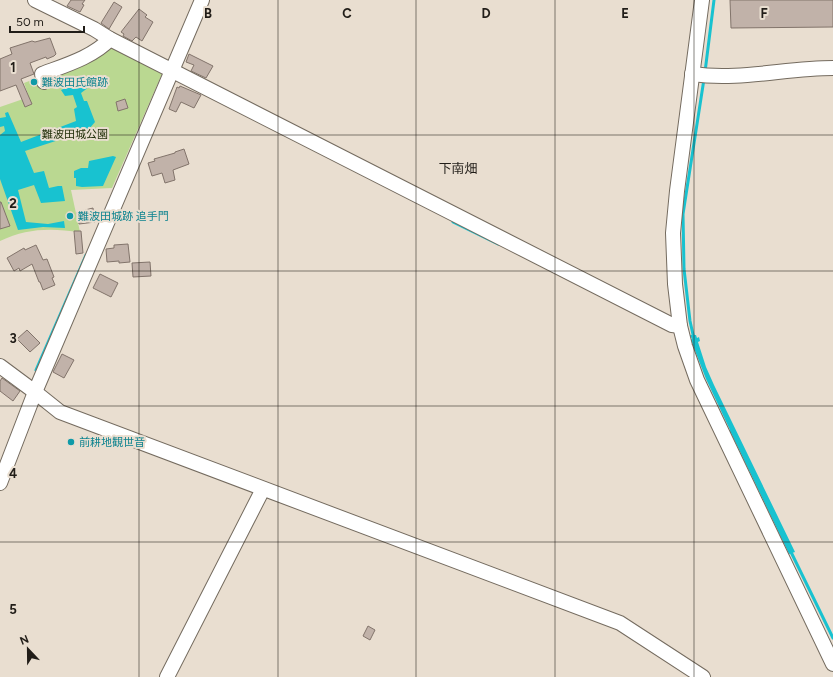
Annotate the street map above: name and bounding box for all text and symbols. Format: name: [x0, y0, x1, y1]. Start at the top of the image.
text: B: [204, 6, 212, 21]
text: C: [342, 6, 352, 21]
text: D: [481, 6, 491, 21]
text: E: [621, 6, 629, 21]
text: F: [760, 6, 768, 21]
scale bar: [10, 8, 84, 34]
text: 50 m: [16, 15, 44, 29]
text: 1: [10, 60, 16, 75]
place label: 難波田氏館跡: [42, 76, 108, 89]
marker: 難波田氏館跡: [29, 77, 39, 87]
park label: 難波田城公園: [42, 128, 108, 141]
district label: 下南畑: [438, 161, 478, 176]
text: 2: [9, 196, 17, 211]
place label: 難波田城跡 追手門: [78, 210, 169, 223]
marker: 難波田城跡 追手門: [65, 211, 75, 221]
text: 3: [9, 331, 17, 346]
place label: 前耕地観世音: [79, 436, 145, 449]
marker: 前耕地観世音: [66, 437, 76, 447]
text: 4: [9, 466, 17, 481]
text: 5: [9, 602, 17, 617]
north arrow: [8, 629, 48, 669]
text: N: [18, 633, 31, 648]

